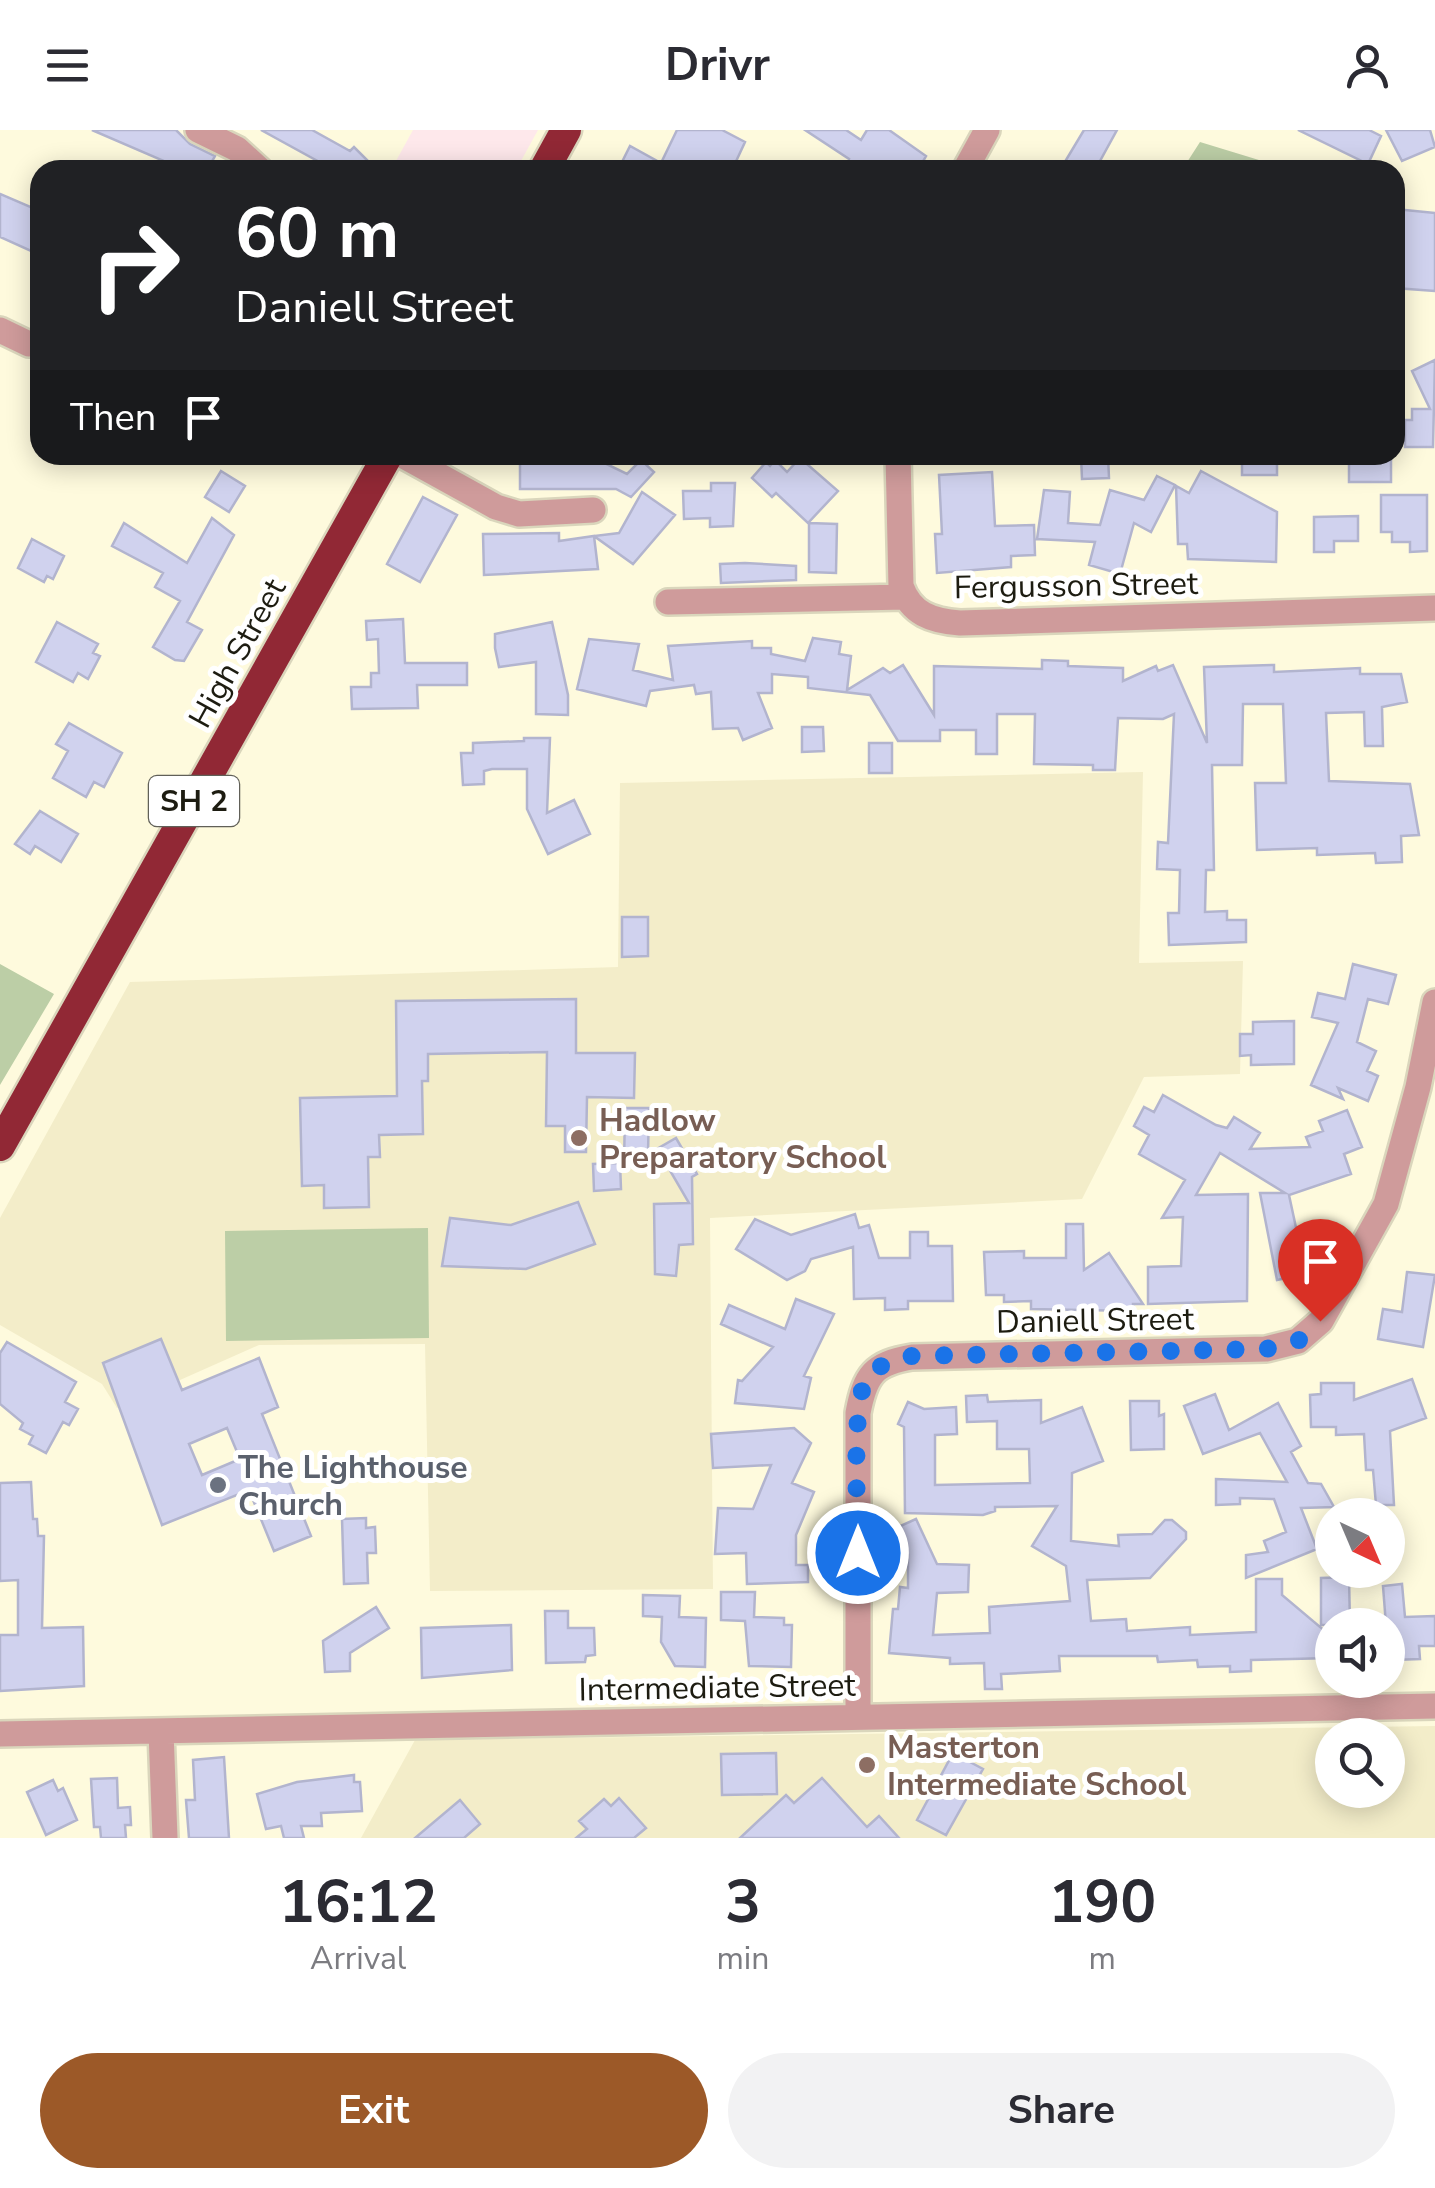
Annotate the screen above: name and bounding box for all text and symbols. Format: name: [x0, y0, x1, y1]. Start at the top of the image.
text: Drivr: [665, 35, 770, 96]
icon: menu: [40, 38, 95, 93]
icon: person: [1340, 38, 1395, 93]
text: 60 m: [235, 186, 399, 282]
icon: right: [70, 200, 200, 330]
text: Daniell Street: [235, 277, 513, 338]
icon: arrive: [176, 390, 231, 445]
text: Then: [70, 392, 156, 443]
street label: Fergusson Street: [954, 562, 1199, 609]
street label: High Street: [179, 570, 296, 735]
road number: SH 2: [149, 776, 239, 826]
place label: Hadlow Preparatory School: [599, 1099, 886, 1179]
marker: Hadlow Preparatory School: [568, 1127, 590, 1149]
pin: [1278, 1219, 1363, 1322]
icon: arrive: [1293, 1234, 1348, 1289]
street label: Daniell Street: [996, 1297, 1195, 1344]
place label: The Lighthouse Church: [238, 1446, 468, 1526]
marker: The Lighthouse Church: [207, 1474, 229, 1496]
north arrow: [1315, 1498, 1405, 1588]
map controls: [1315, 1498, 1405, 1808]
position arrow: [806, 1501, 910, 1605]
button: sound: [1315, 1608, 1405, 1698]
street label: Intermediate Street: [578, 1664, 857, 1711]
button: search: [1315, 1718, 1405, 1808]
place label: Masterton Intermediate School: [887, 1726, 1186, 1806]
marker: Masterton Intermediate School: [856, 1754, 878, 1776]
text: 16:12: [279, 1861, 438, 1943]
text: 3: [725, 1861, 761, 1943]
text: 190: [1048, 1861, 1156, 1943]
text: Arrival: [310, 1937, 406, 1980]
text: min: [716, 1937, 769, 1980]
text: m: [1088, 1937, 1116, 1980]
button: Exit: [40, 2053, 708, 2168]
button: Share: [728, 2053, 1395, 2168]

